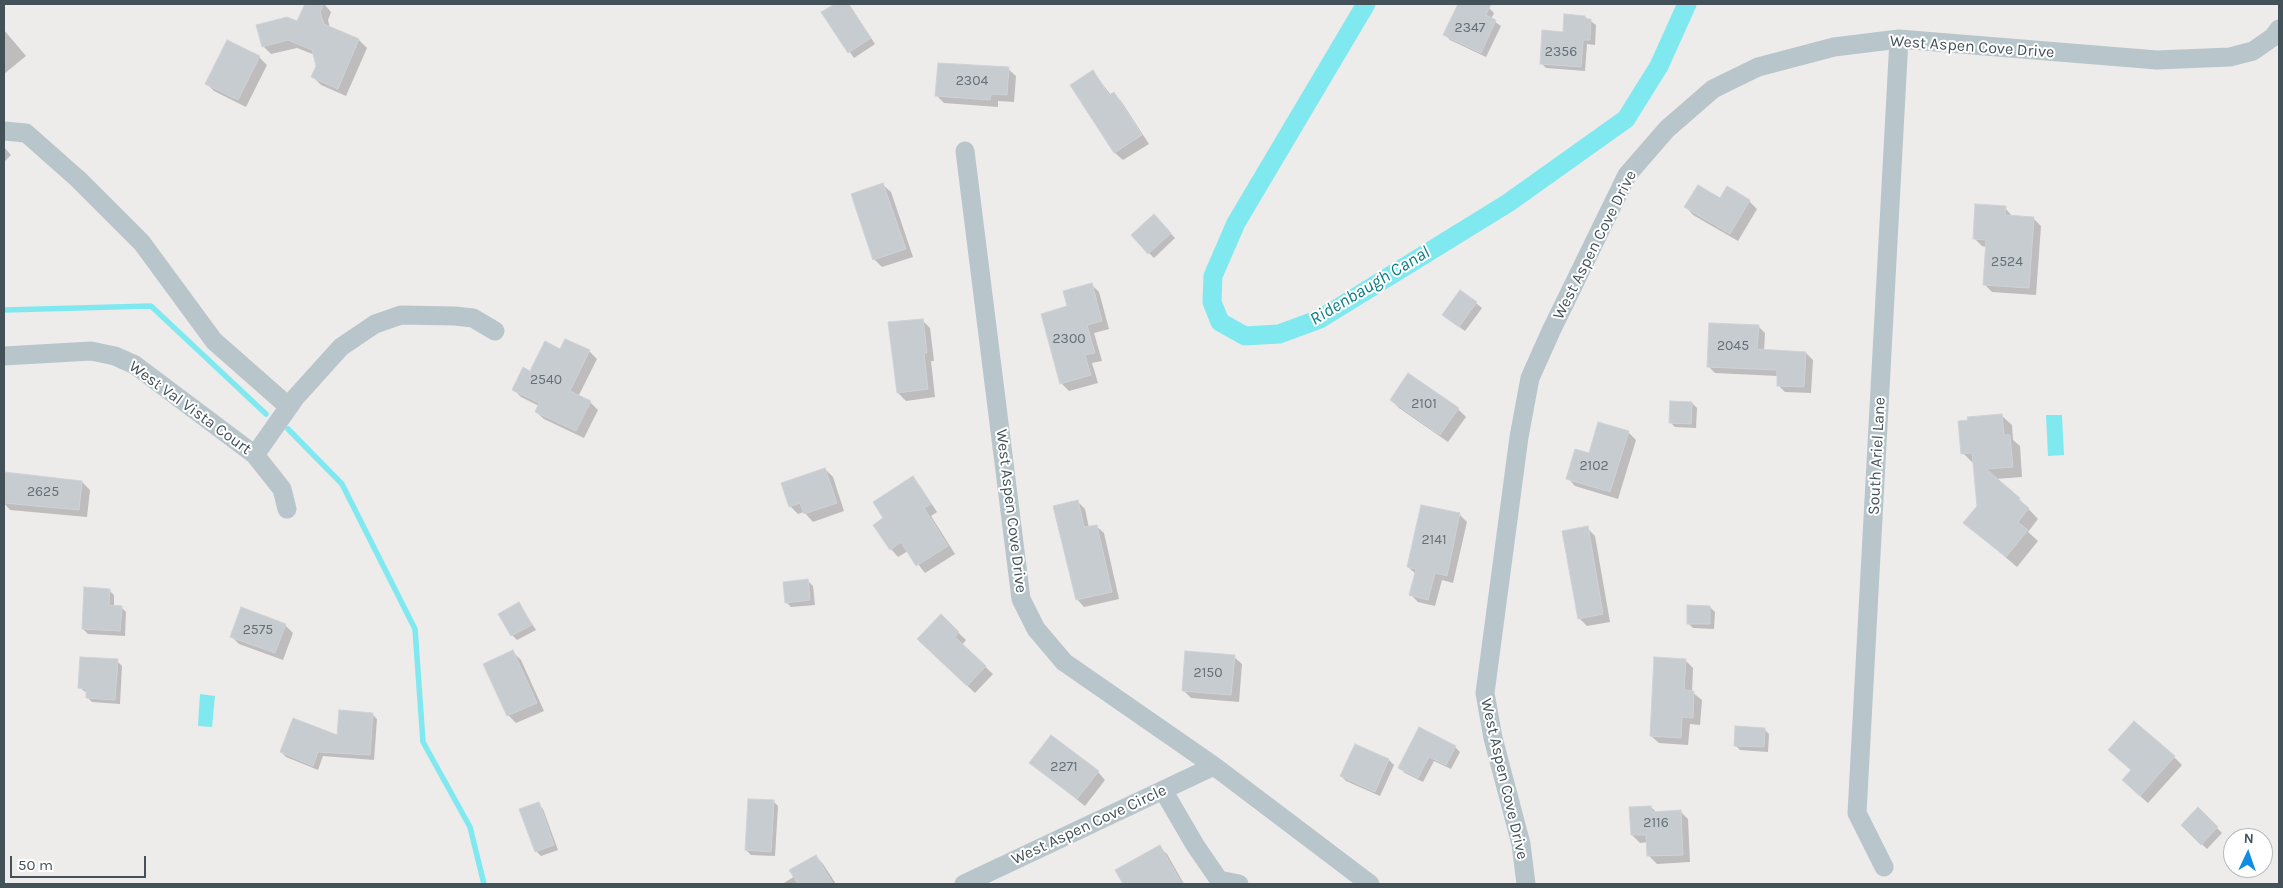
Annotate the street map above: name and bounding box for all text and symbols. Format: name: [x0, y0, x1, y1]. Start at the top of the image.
house number: 2347: [1455, 20, 1485, 36]
street label: West Aspen Cove Drive: [1889, 32, 2055, 62]
house number: 2356: [1545, 44, 1577, 60]
house number: 2304: [956, 73, 988, 89]
street label: West Aspen Cove Drive: [1549, 167, 1641, 323]
water label: Ridenbaugh Canal: [1306, 242, 1434, 330]
house number: 2524: [1991, 254, 2023, 270]
house number: 2300: [1053, 331, 1085, 347]
house number: 2045: [1717, 338, 1749, 354]
street label: West Val Vista Court: [125, 357, 255, 459]
house number: 2540: [530, 372, 562, 388]
house number: 2101: [1411, 396, 1437, 412]
street label: South Ariel Lane: [1864, 397, 1890, 515]
street label: West Aspen Cove Drive: [991, 428, 1031, 594]
house number: 2102: [1579, 458, 1609, 474]
house number: 2625: [27, 484, 59, 500]
house number: 2141: [1421, 532, 1447, 548]
house number: 2575: [243, 622, 273, 638]
house number: 2150: [1194, 665, 1222, 681]
street label: West Aspen Cove Drive: [1476, 697, 1532, 861]
house number: 2271: [1050, 759, 1078, 775]
street label: West Aspen Cove Circle: [1008, 781, 1170, 869]
house number: 2116: [1643, 815, 1669, 831]
north arrow: [2223, 828, 2273, 878]
text: N: [2243, 830, 2254, 847]
scale bar: [12, 846, 149, 878]
text: 50 m: [18, 856, 53, 874]

